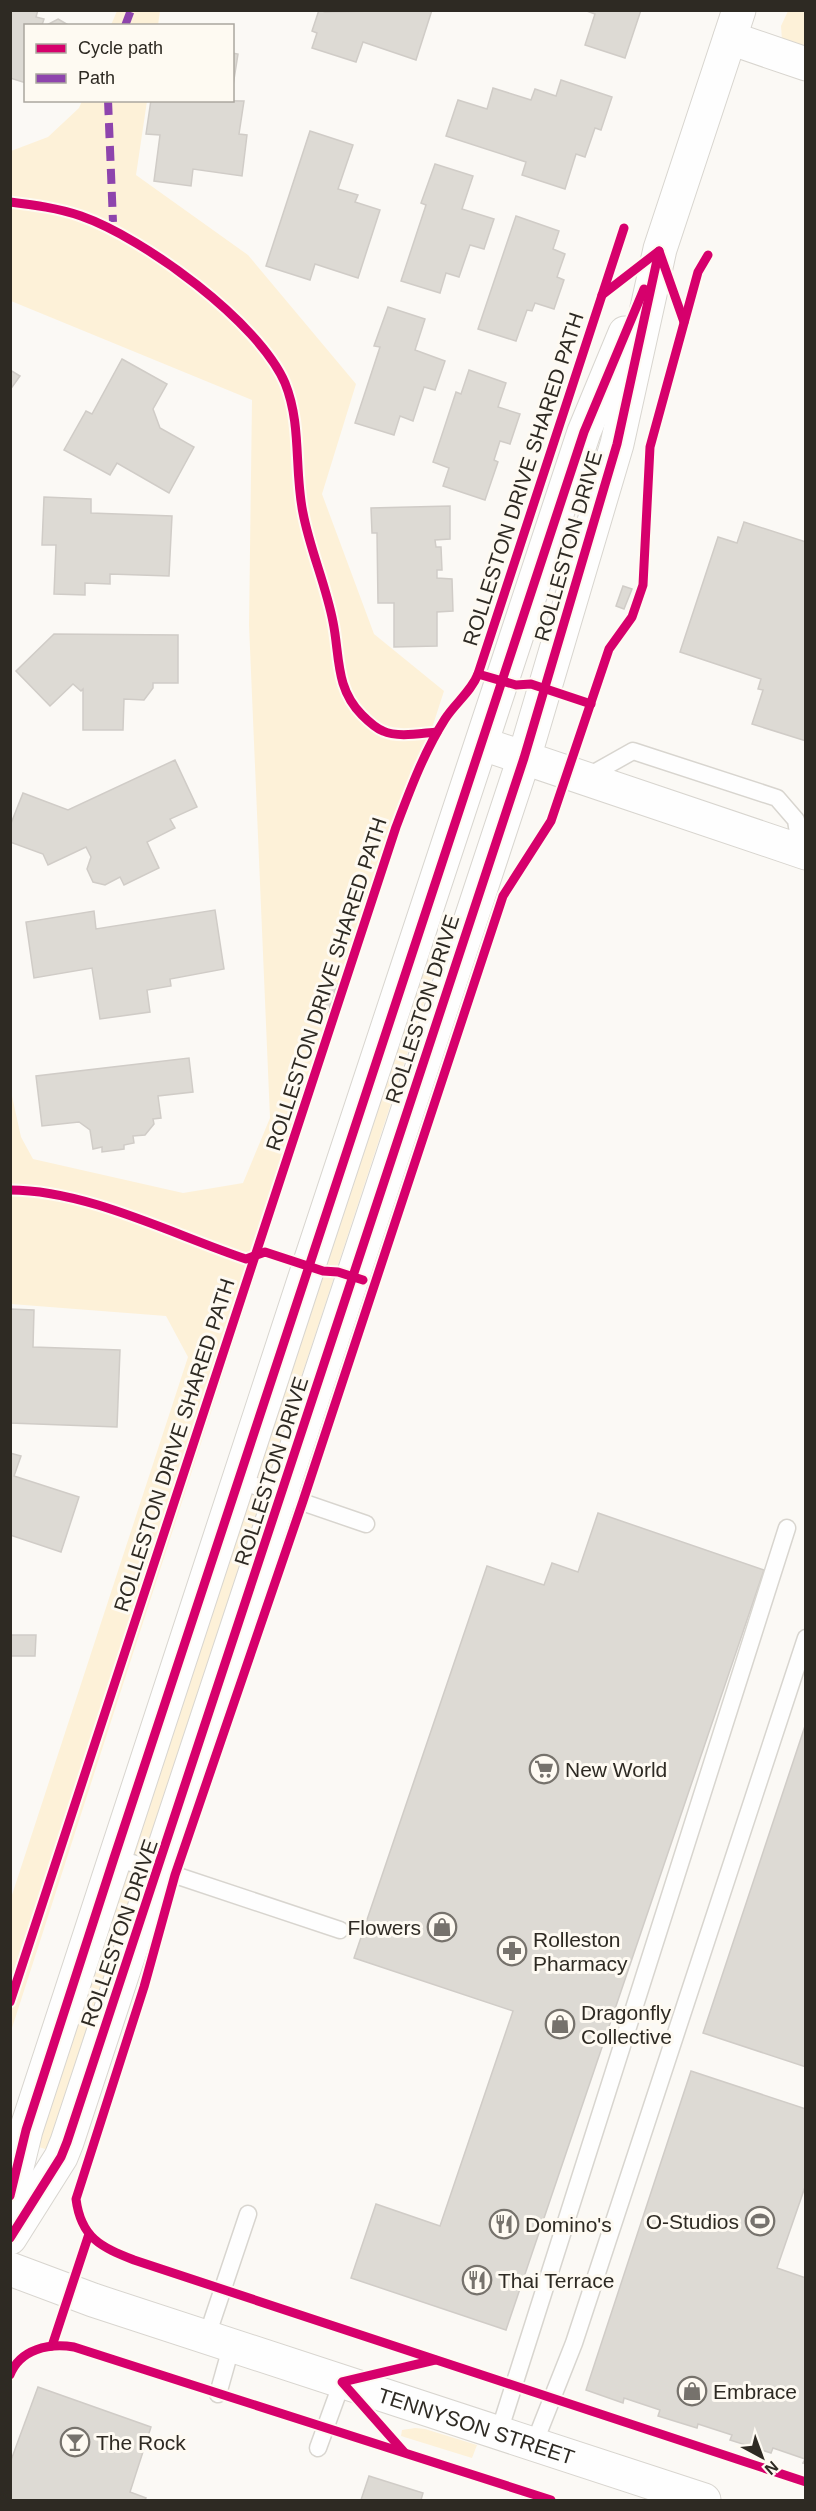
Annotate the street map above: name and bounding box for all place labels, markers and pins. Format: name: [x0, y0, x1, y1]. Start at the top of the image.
supermarket icon: New World: [528, 1753, 560, 1785]
place label: New World: [565, 1758, 667, 1781]
shop icon: Flowers: [426, 1911, 458, 1943]
place label: Flowers: [347, 1916, 421, 1939]
place label: Rolleston Pharmacy: [533, 1928, 628, 1975]
pharmacy icon: Rolleston Pharmacy: [496, 1935, 528, 1967]
place label: Dragonfly Collective: [581, 2001, 672, 2048]
shop icon: Dragonfly Collective: [544, 2008, 576, 2040]
sports icon: O-Studios: [744, 2205, 776, 2237]
restaurant icon: Domino's: [488, 2208, 520, 2240]
place label: O-Studios: [646, 2210, 739, 2233]
place label: Domino's: [525, 2213, 612, 2236]
restaurant icon: Thai Terrace: [461, 2264, 493, 2296]
place label: Thai Terrace: [498, 2269, 614, 2292]
shop icon: Embrace: [676, 2375, 708, 2407]
place label: Embrace: [713, 2380, 797, 2403]
bar icon: The Rock: [59, 2426, 91, 2458]
place label: The Rock: [96, 2431, 186, 2454]

